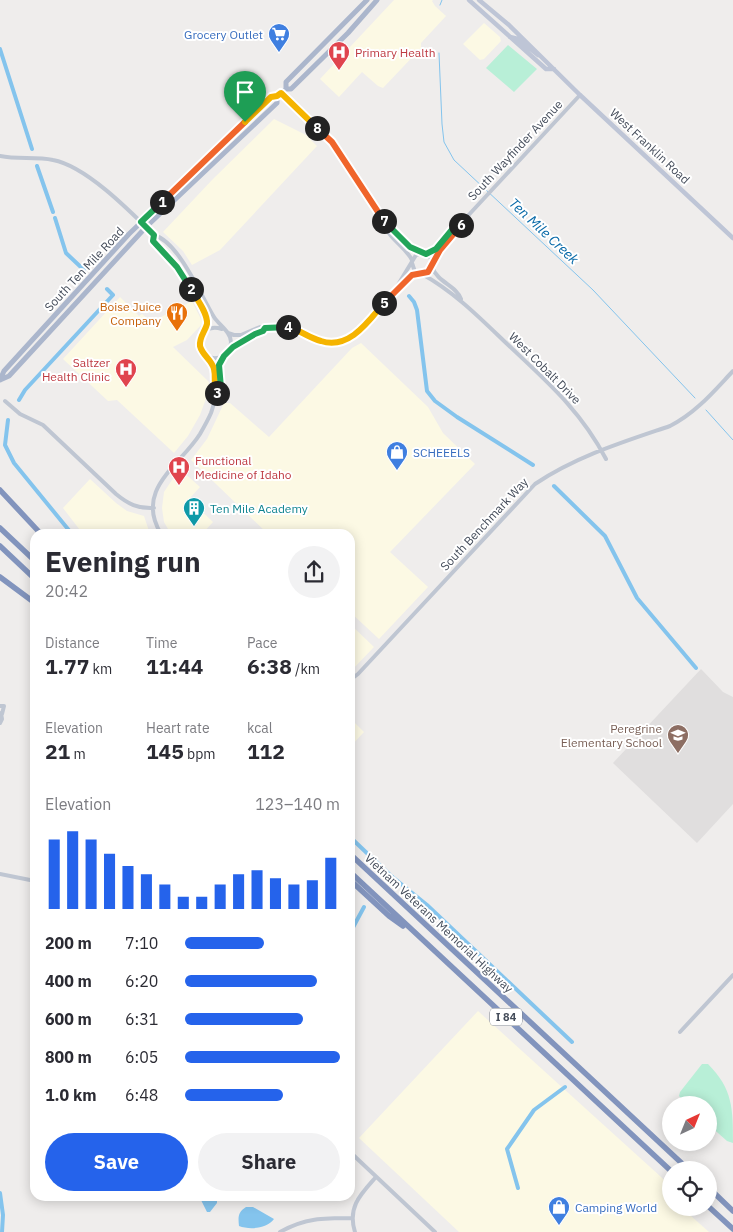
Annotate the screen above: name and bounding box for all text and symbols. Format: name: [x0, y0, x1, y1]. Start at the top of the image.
supermarket icon: Grocery Outlet: [267, 22, 291, 53]
place label: Grocery Outlet: [184, 27, 263, 42]
hospital icon: Primary Health: [327, 40, 351, 71]
place label: Primary Health: [355, 45, 436, 60]
pin: [224, 71, 266, 122]
icon: arrive: [231, 78, 259, 106]
street label: South Wayfinder Avenue: [465, 96, 566, 203]
street label: West Franklin Road: [607, 105, 693, 187]
pin: 8: [304, 116, 330, 140]
text: 8: [313, 119, 322, 137]
pin: 1: [150, 190, 174, 214]
text: 1: [158, 193, 167, 211]
water label: Ten Mile Creek: [505, 194, 583, 268]
pin: 7: [372, 208, 396, 234]
text: 7: [380, 212, 389, 230]
pin: 6: [448, 212, 474, 238]
text: 6: [457, 216, 466, 234]
street label: South Ten Mile Road: [41, 224, 127, 314]
pin: 2: [178, 276, 204, 302]
text: 2: [187, 280, 196, 298]
pin: 5: [372, 290, 396, 316]
text: 5: [380, 294, 389, 312]
place label: Boise Juice Company: [100, 299, 161, 328]
restaurant icon: Boise Juice Company: [165, 301, 189, 332]
pin: 4: [276, 314, 300, 340]
text: 4: [284, 318, 293, 336]
street label: West Cobalt Drive: [506, 329, 584, 407]
place label: Saltzer Health Clinic: [42, 355, 111, 384]
hospital icon: Saltzer Health Clinic: [114, 357, 138, 388]
pin: 3: [204, 380, 230, 406]
text: 3: [213, 384, 222, 402]
shop icon: SCHEEELS: [385, 440, 409, 471]
place label: SCHEEELS: [413, 445, 470, 460]
place label: Functional Medicine of Idaho: [195, 453, 292, 482]
hospital icon: Functional Medicine of Idaho: [167, 455, 191, 486]
street label: South Benchmark Way: [437, 474, 531, 574]
building icon: Ten Mile Academy: [182, 496, 206, 527]
place label: Ten Mile Academy: [210, 501, 308, 516]
text: Evening run: [45, 543, 201, 580]
button: share: [288, 546, 340, 598]
text: 20:42: [45, 581, 88, 601]
text: Distance: [45, 634, 100, 652]
text: Time: [146, 634, 177, 652]
text: Pace: [247, 634, 277, 652]
text: 1.77: [45, 652, 89, 680]
text: 11:44: [146, 652, 203, 680]
text: 6:38: [247, 652, 292, 680]
text: km: [89, 660, 112, 678]
text: /km: [292, 660, 320, 678]
text: Elevation: [45, 719, 103, 737]
text: Heart rate: [146, 719, 210, 737]
text: kcal: [247, 719, 272, 737]
place label: Peregrine Elementary School: [561, 721, 662, 750]
school or university icon: Peregrine Elementary School: [666, 723, 690, 754]
text: 21: [45, 737, 70, 765]
text: 145: [146, 737, 184, 765]
text: 112: [247, 737, 285, 765]
text: m: [70, 745, 86, 763]
text: bpm: [184, 745, 216, 763]
text: Elevation: [45, 794, 111, 814]
text: 123–140 m: [255, 794, 340, 814]
street label: Vietnam Veterans Memorial Highway: [362, 850, 516, 996]
text: 200 m: [45, 933, 92, 953]
text: 7:10: [125, 933, 158, 953]
text: 400 m: [45, 971, 92, 991]
text: 6:20: [125, 971, 158, 991]
text: 600 m: [45, 1009, 92, 1029]
text: 6:31: [125, 1009, 158, 1029]
road number: I 84: [490, 1009, 522, 1026]
text: 800 m: [45, 1047, 92, 1067]
text: 6:05: [125, 1047, 158, 1067]
text: 1.0 km: [45, 1085, 96, 1105]
text: 6:48: [125, 1085, 158, 1105]
north arrow: [662, 1096, 718, 1151]
map controls: [662, 1096, 717, 1216]
button: Save: [45, 1133, 188, 1191]
button: Share: [198, 1133, 340, 1191]
button: locate: [662, 1161, 717, 1216]
shop icon: Camping World: [547, 1195, 571, 1226]
place label: Camping World: [575, 1200, 657, 1215]

